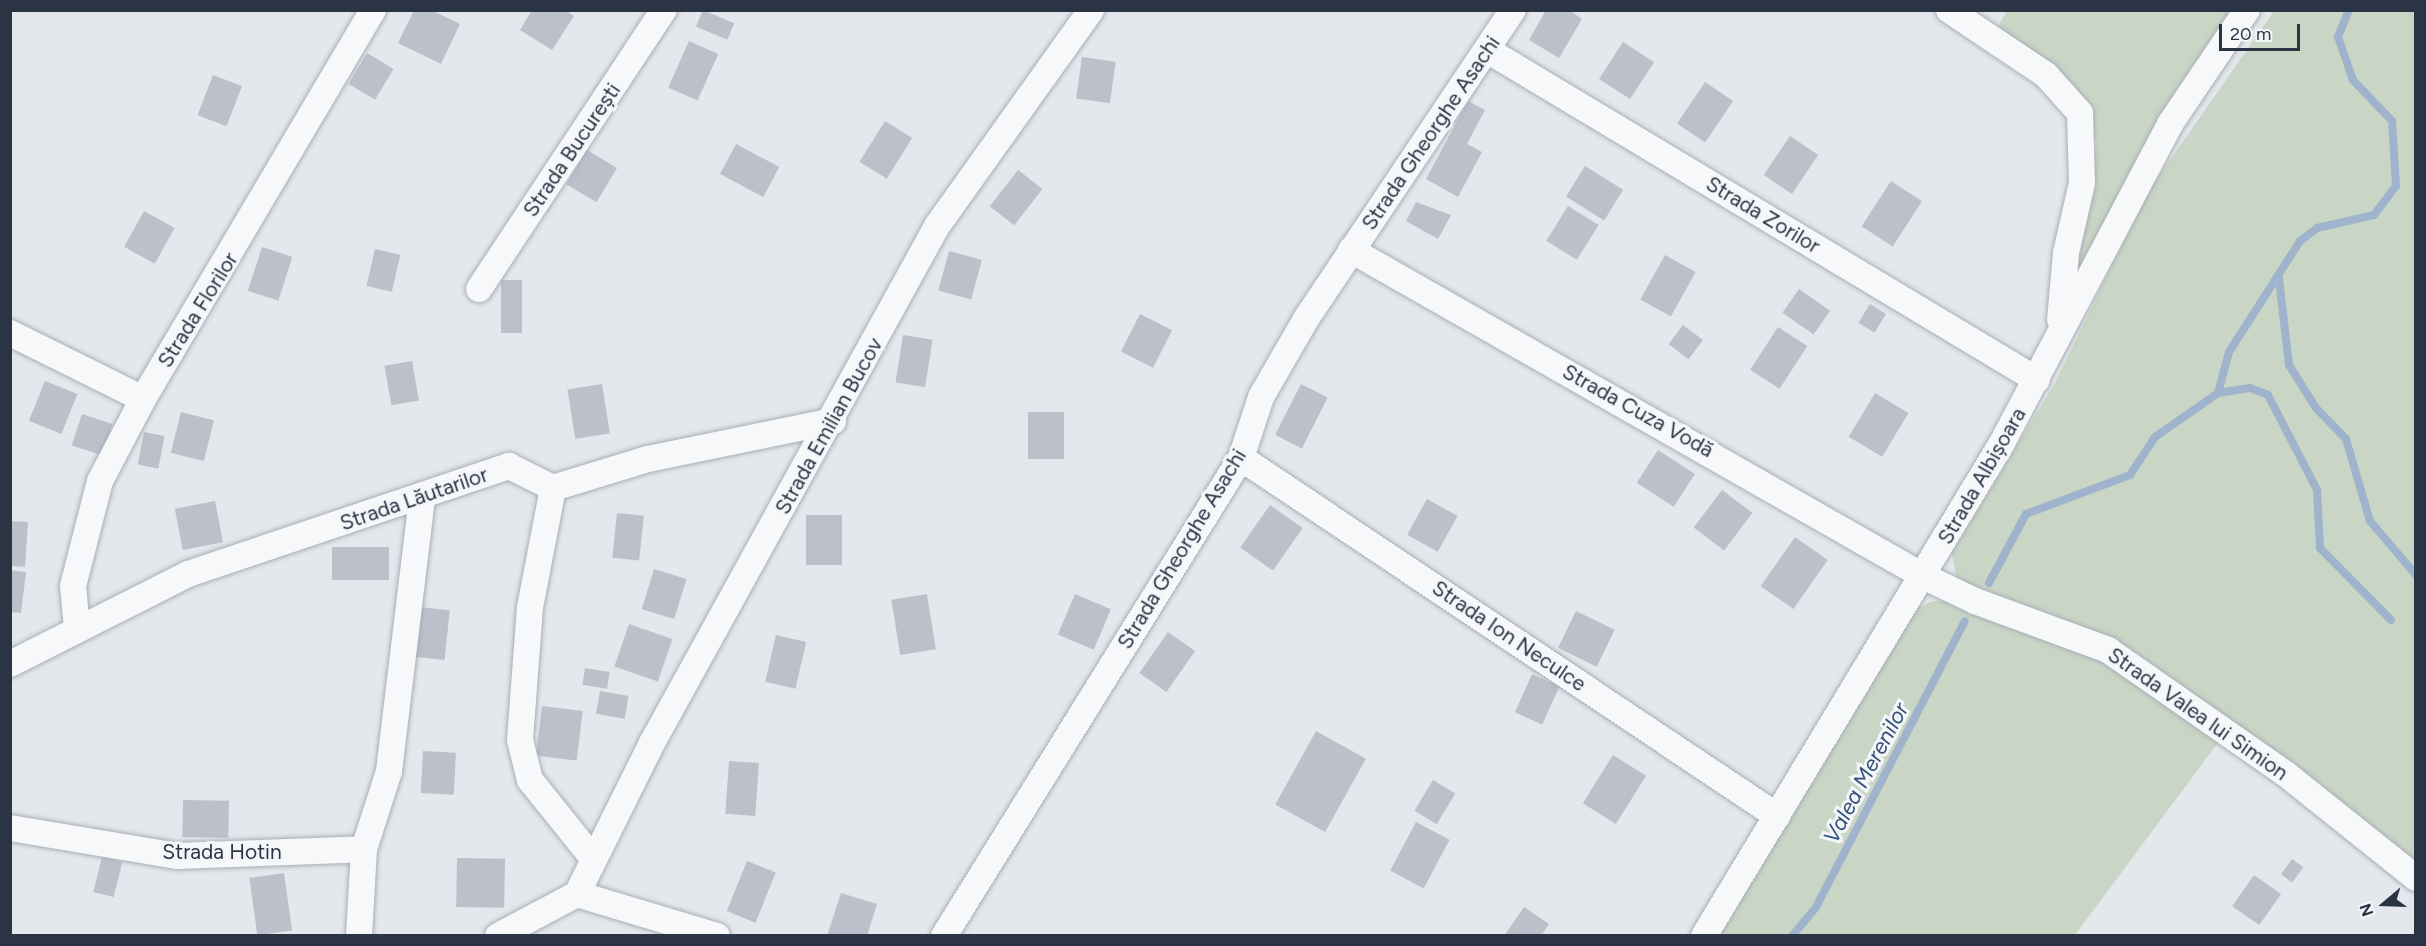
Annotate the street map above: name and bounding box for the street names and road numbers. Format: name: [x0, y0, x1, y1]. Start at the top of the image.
street label: Strada Gheorghe Asachi: [1357, 31, 1505, 235]
street label: Strada București: [518, 78, 626, 222]
street label: Strada Zorilor: [1702, 171, 1824, 259]
street label: Strada Florilor: [153, 248, 243, 372]
street label: Strada Emilian Bucov: [770, 333, 888, 519]
street label: Strada Cuza Vodă: [1558, 359, 1718, 463]
street label: Strada Albișoara: [1933, 403, 2031, 549]
street label: Strada Gheorghe Asachi: [1112, 445, 1252, 653]
street label: Strada Lăutarilor: [337, 462, 491, 536]
street label: Strada Ion Neculce: [1427, 575, 1591, 697]
street label: Strada Valea lui Simion: [2103, 642, 2293, 786]
street label: Strada Hotin: [162, 839, 282, 865]

